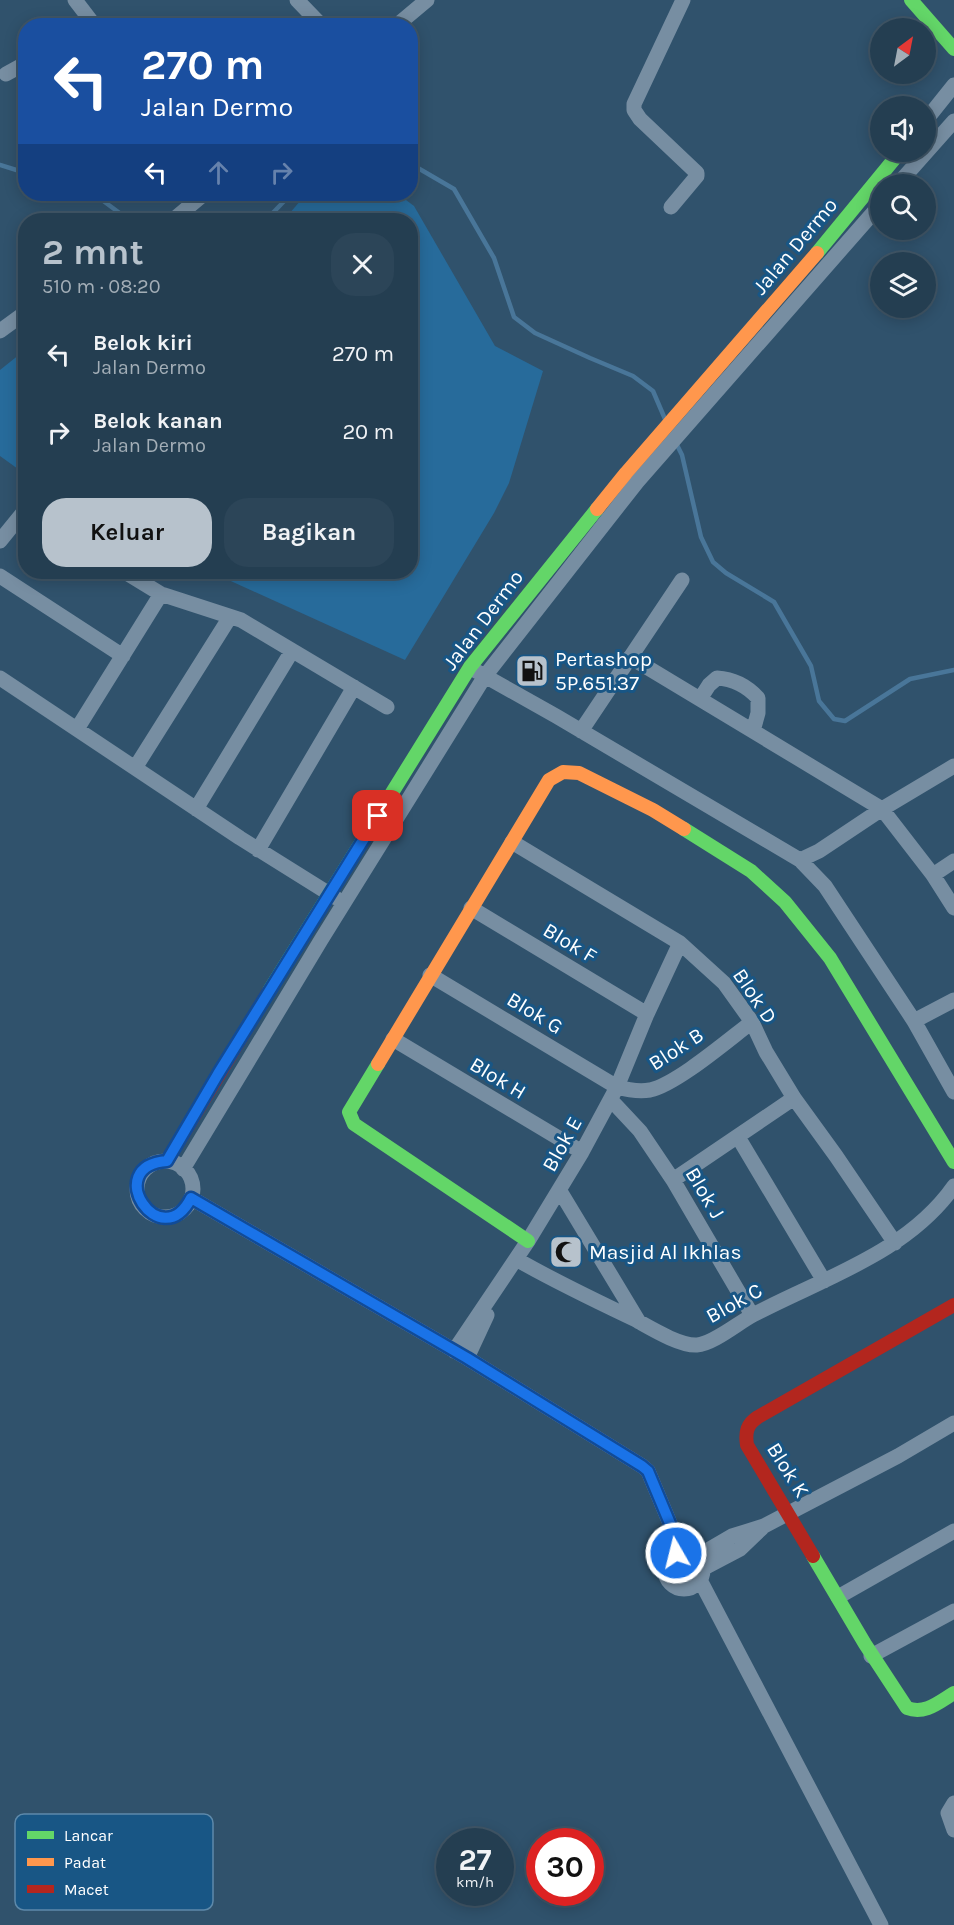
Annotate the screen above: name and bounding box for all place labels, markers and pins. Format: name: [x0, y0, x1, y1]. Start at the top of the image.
place label: Pertashop 5P.651.37: [555, 647, 652, 695]
fuel station icon: Pertashop 5P.651.37: [514, 653, 550, 689]
pin: [352, 790, 403, 841]
mosque icon: Masjid Al Ikhlas: [548, 1234, 584, 1270]
place label: Masjid Al Ikhlas: [589, 1240, 741, 1264]

